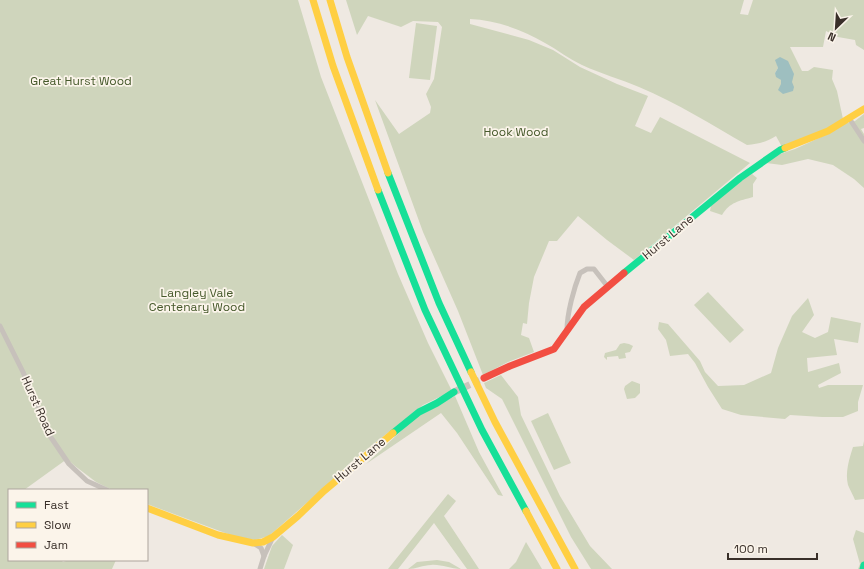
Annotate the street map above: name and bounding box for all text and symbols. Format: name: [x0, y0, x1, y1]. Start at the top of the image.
north arrow: [816, 8, 856, 48]
text: N: [825, 29, 838, 45]
park label: Great Hurst Wood: [30, 73, 132, 89]
park label: Hook Wood: [483, 124, 549, 140]
street label: Hurst Lane: [639, 211, 697, 263]
park label: Langley Vale Centenary Wood: [149, 285, 245, 315]
street label: Hurst Road: [18, 374, 58, 438]
street label: Hurst Lane: [331, 434, 389, 486]
legend: [8, 489, 148, 561]
text: Fast: [44, 497, 69, 513]
text: Slow: [44, 517, 71, 533]
scale bar: [728, 535, 817, 561]
text: Jam: [44, 537, 68, 553]
text: 100 m: [734, 541, 768, 557]

